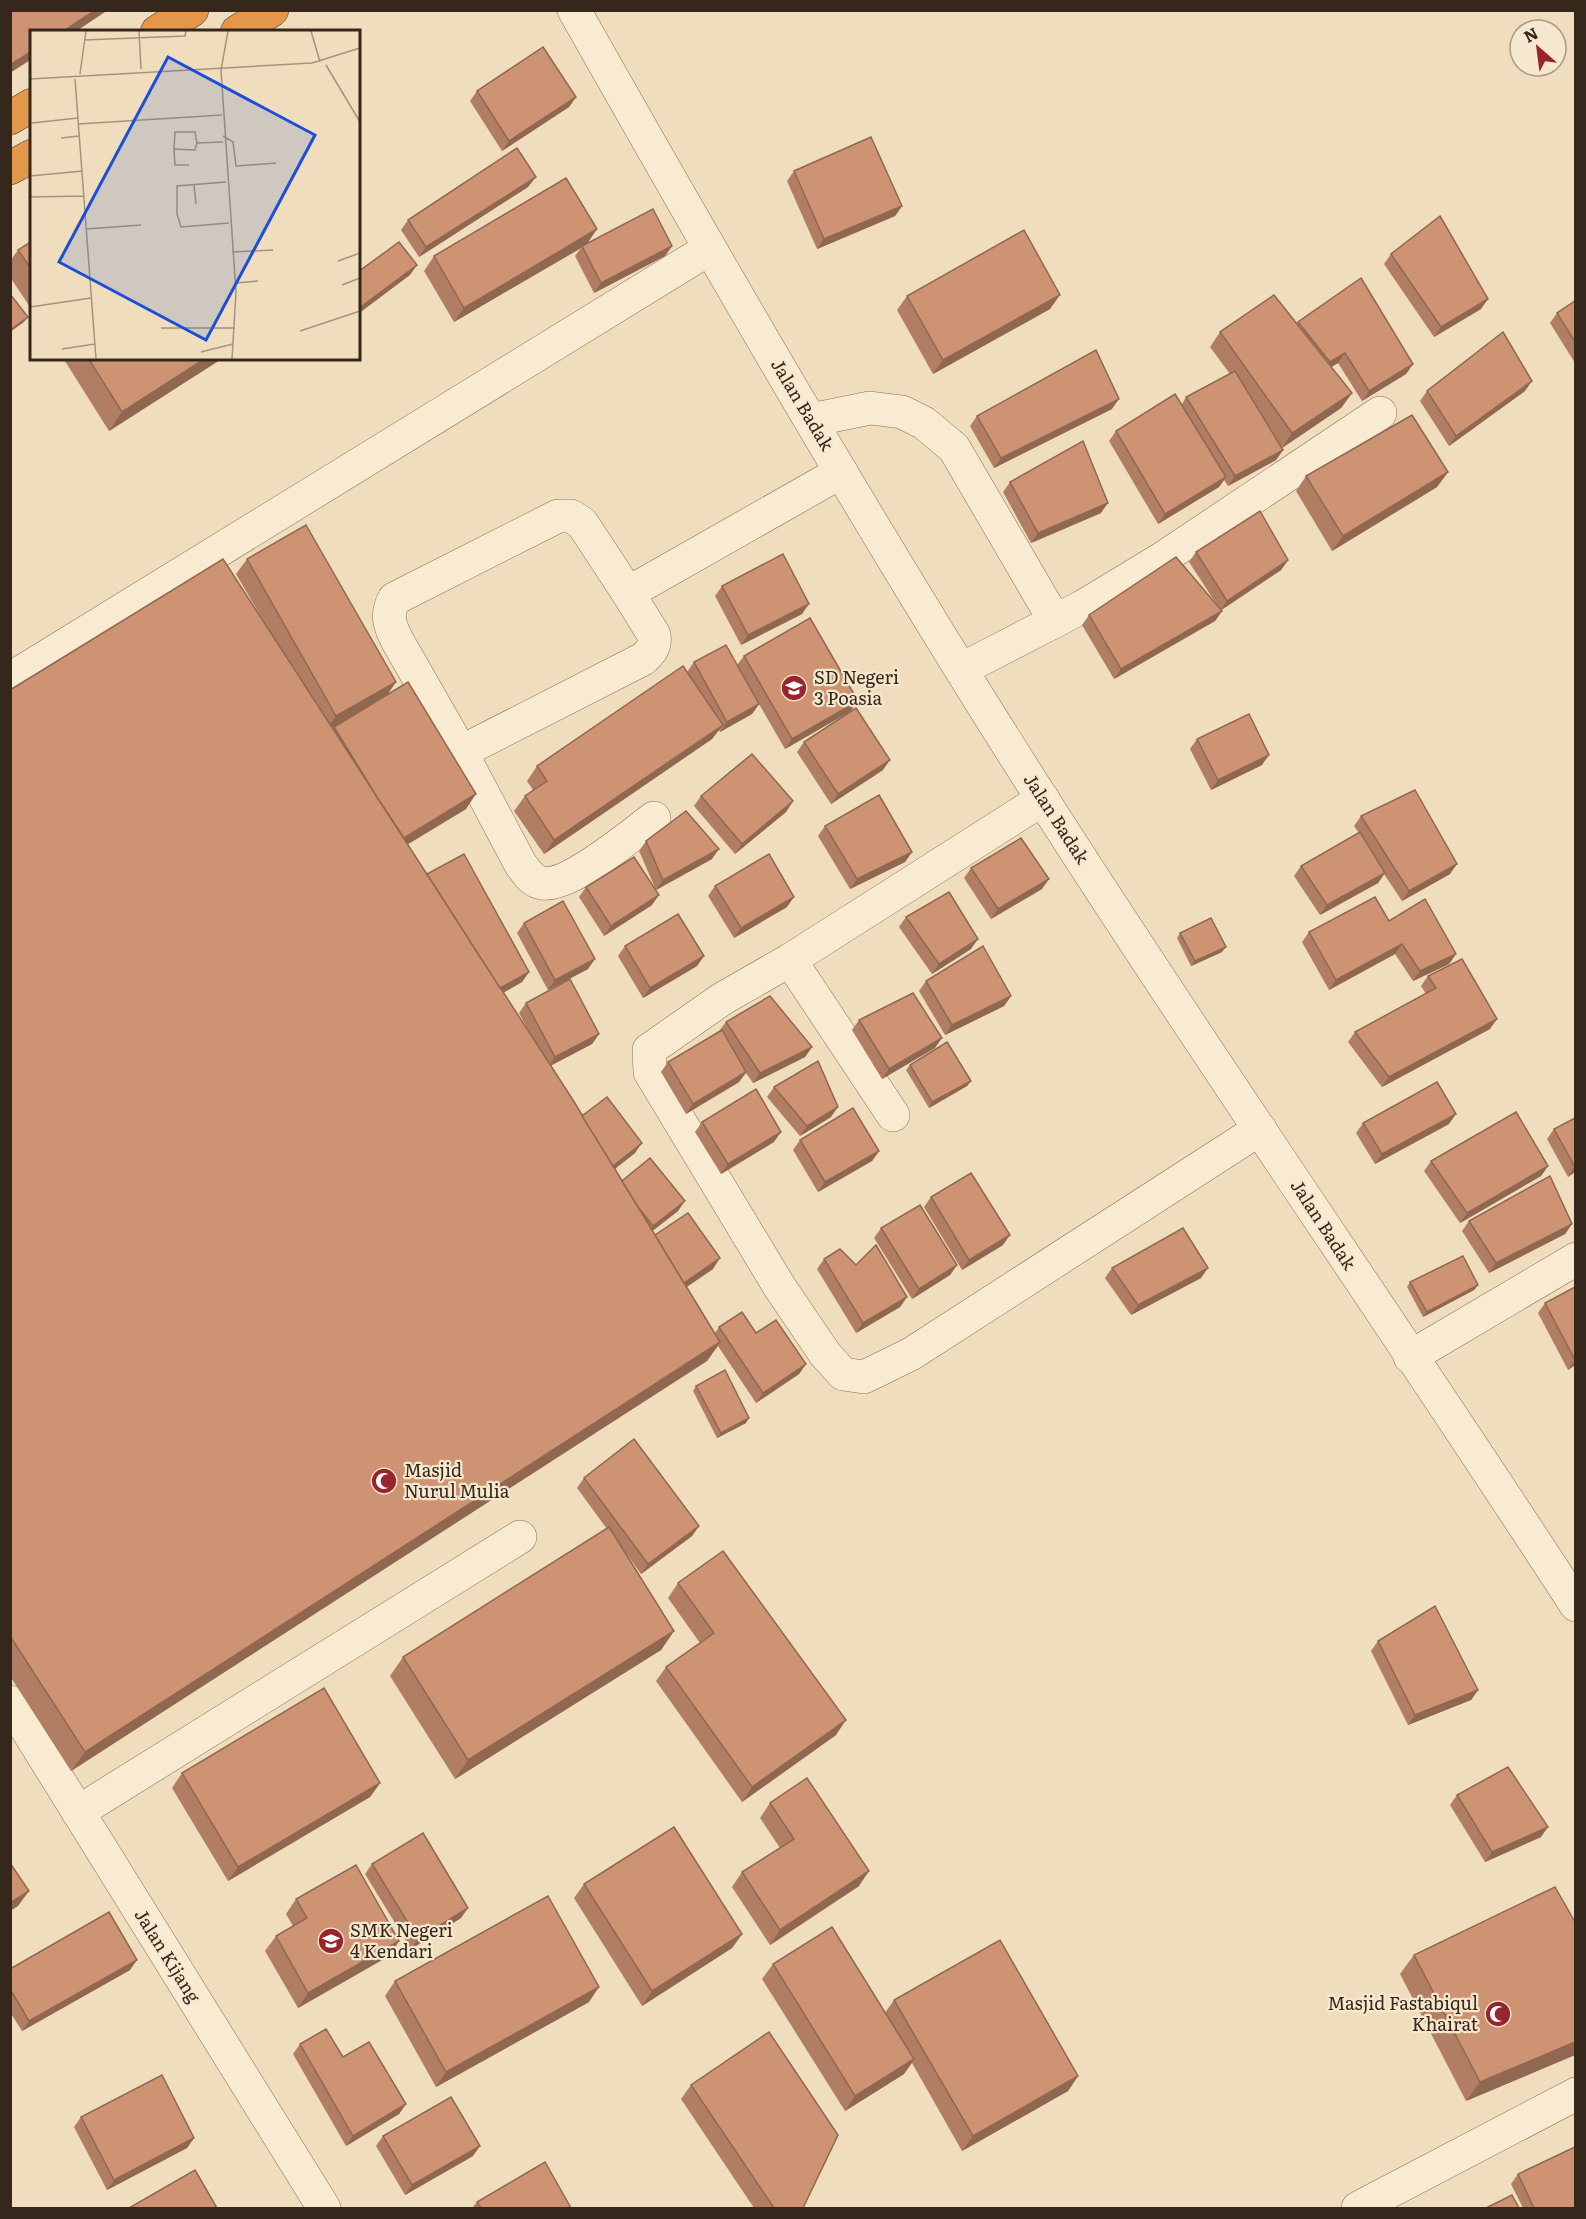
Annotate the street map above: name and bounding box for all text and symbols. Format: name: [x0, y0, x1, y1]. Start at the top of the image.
north arrow: [1508, 18, 1568, 78]
text: N: [1519, 20, 1542, 48]
inset map: [30, 30, 360, 360]
street label: Jalan Badak: [765, 353, 842, 456]
place label: SD Negeri 3 Poasia: [814, 663, 899, 711]
school or university icon: SD Negeri 3 Poasia: [779, 673, 809, 703]
street label: Jalan Badak: [1018, 768, 1097, 870]
street label: Jalan Badak: [1285, 1174, 1364, 1276]
place label: Masjid Nurul Mulia: [404, 1456, 510, 1504]
mosque icon: Masjid Nurul Mulia: [369, 1466, 399, 1496]
street label: Jalan Kijang: [129, 1903, 208, 2008]
place label: SMK Negeri 4 Kendari: [350, 1916, 453, 1964]
school or university icon: SMK Negeri 4 Kendari: [316, 1926, 346, 1956]
place label: Masjid Fastabiqul Khairat: [1327, 1989, 1479, 2037]
mosque icon: Masjid Fastabiqul Khairat: [1483, 1999, 1513, 2029]

